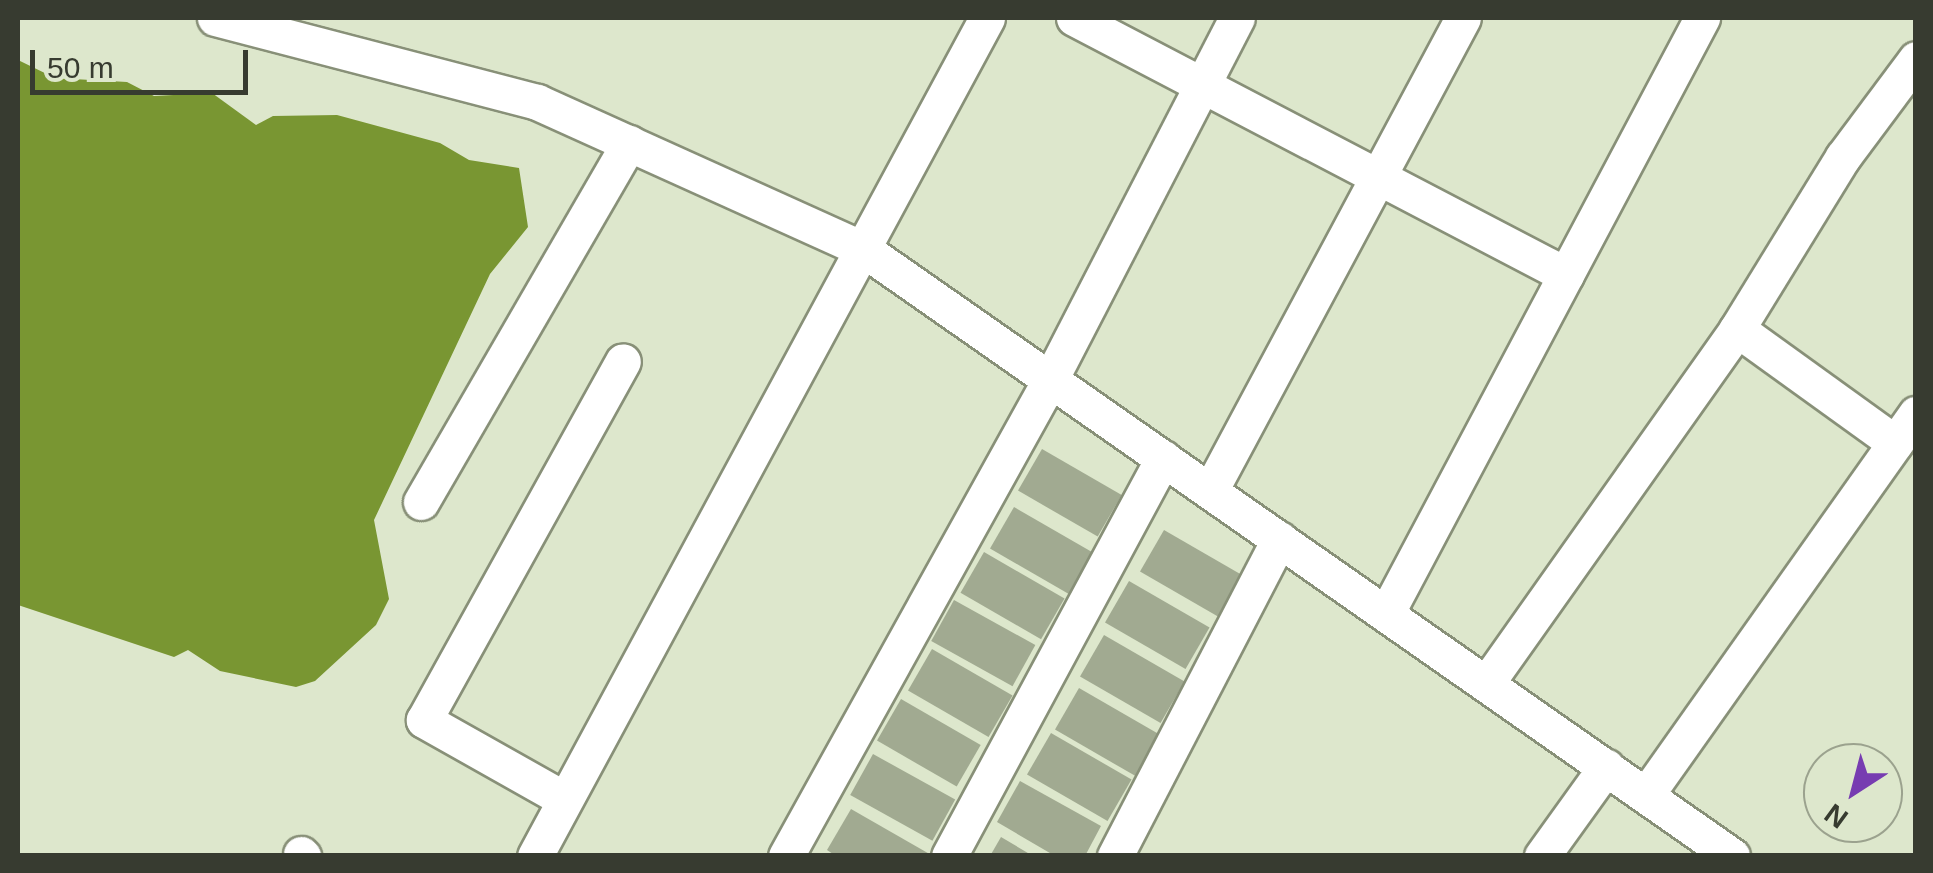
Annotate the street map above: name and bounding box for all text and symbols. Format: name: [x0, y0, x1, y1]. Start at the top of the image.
scale bar: [35, 30, 252, 92]
text: 50 m: [47, 51, 114, 84]
north arrow: [1803, 743, 1903, 843]
text: N: [1819, 798, 1854, 835]

